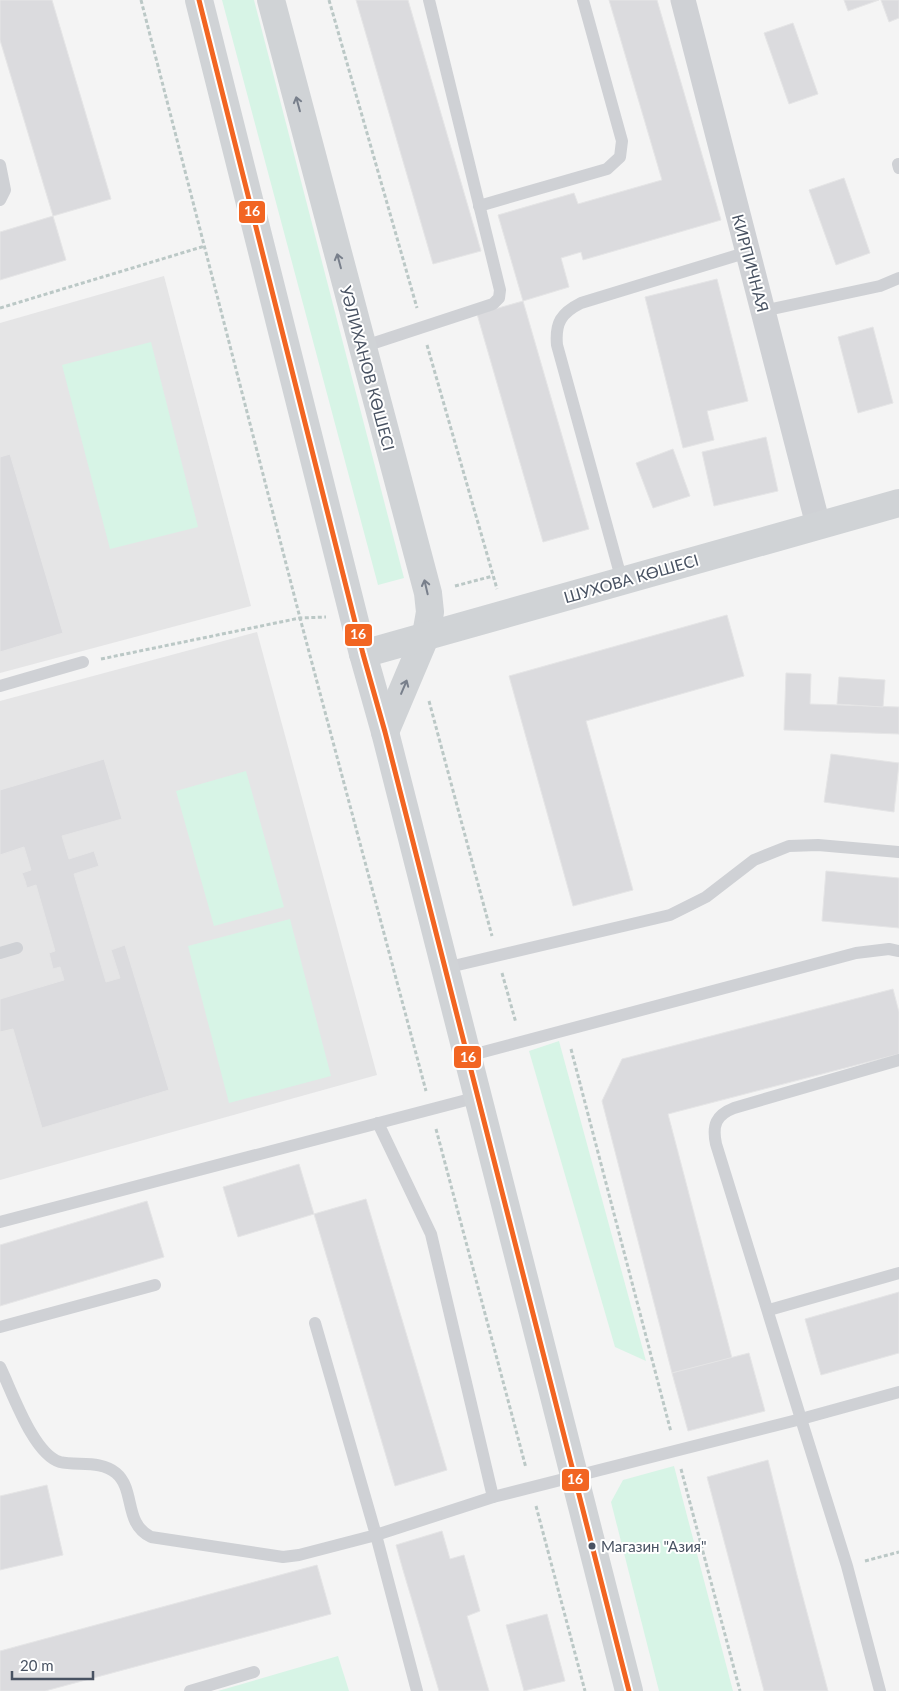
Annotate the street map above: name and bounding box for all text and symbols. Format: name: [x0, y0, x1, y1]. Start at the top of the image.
one-way arrow: [293, 96, 302, 112]
line badge: 16: [238, 200, 266, 224]
text: 16: [244, 202, 260, 219]
street label: КИРПИЧНАЯ: [729, 212, 773, 314]
one-way arrow: [334, 253, 343, 269]
street label: УӘЛИХАНОВ КӨШЕСІ: [337, 283, 399, 453]
street label: ШУХОВА КӨШЕСІ: [561, 550, 701, 606]
one-way arrow: [421, 579, 430, 595]
line badge: 16: [344, 623, 373, 647]
text: 16: [350, 625, 366, 642]
one-way arrow: [400, 680, 410, 695]
line badge: 16: [453, 1045, 482, 1069]
text: 16: [460, 1048, 476, 1065]
line badge: 16: [561, 1468, 590, 1492]
text: 16: [567, 1470, 583, 1487]
place label: Магазин "Азия": [601, 1537, 707, 1555]
marker: Магазин "Азия": [587, 1541, 597, 1551]
scale bar: [12, 1648, 94, 1680]
text: 20 m: [20, 1656, 54, 1674]

